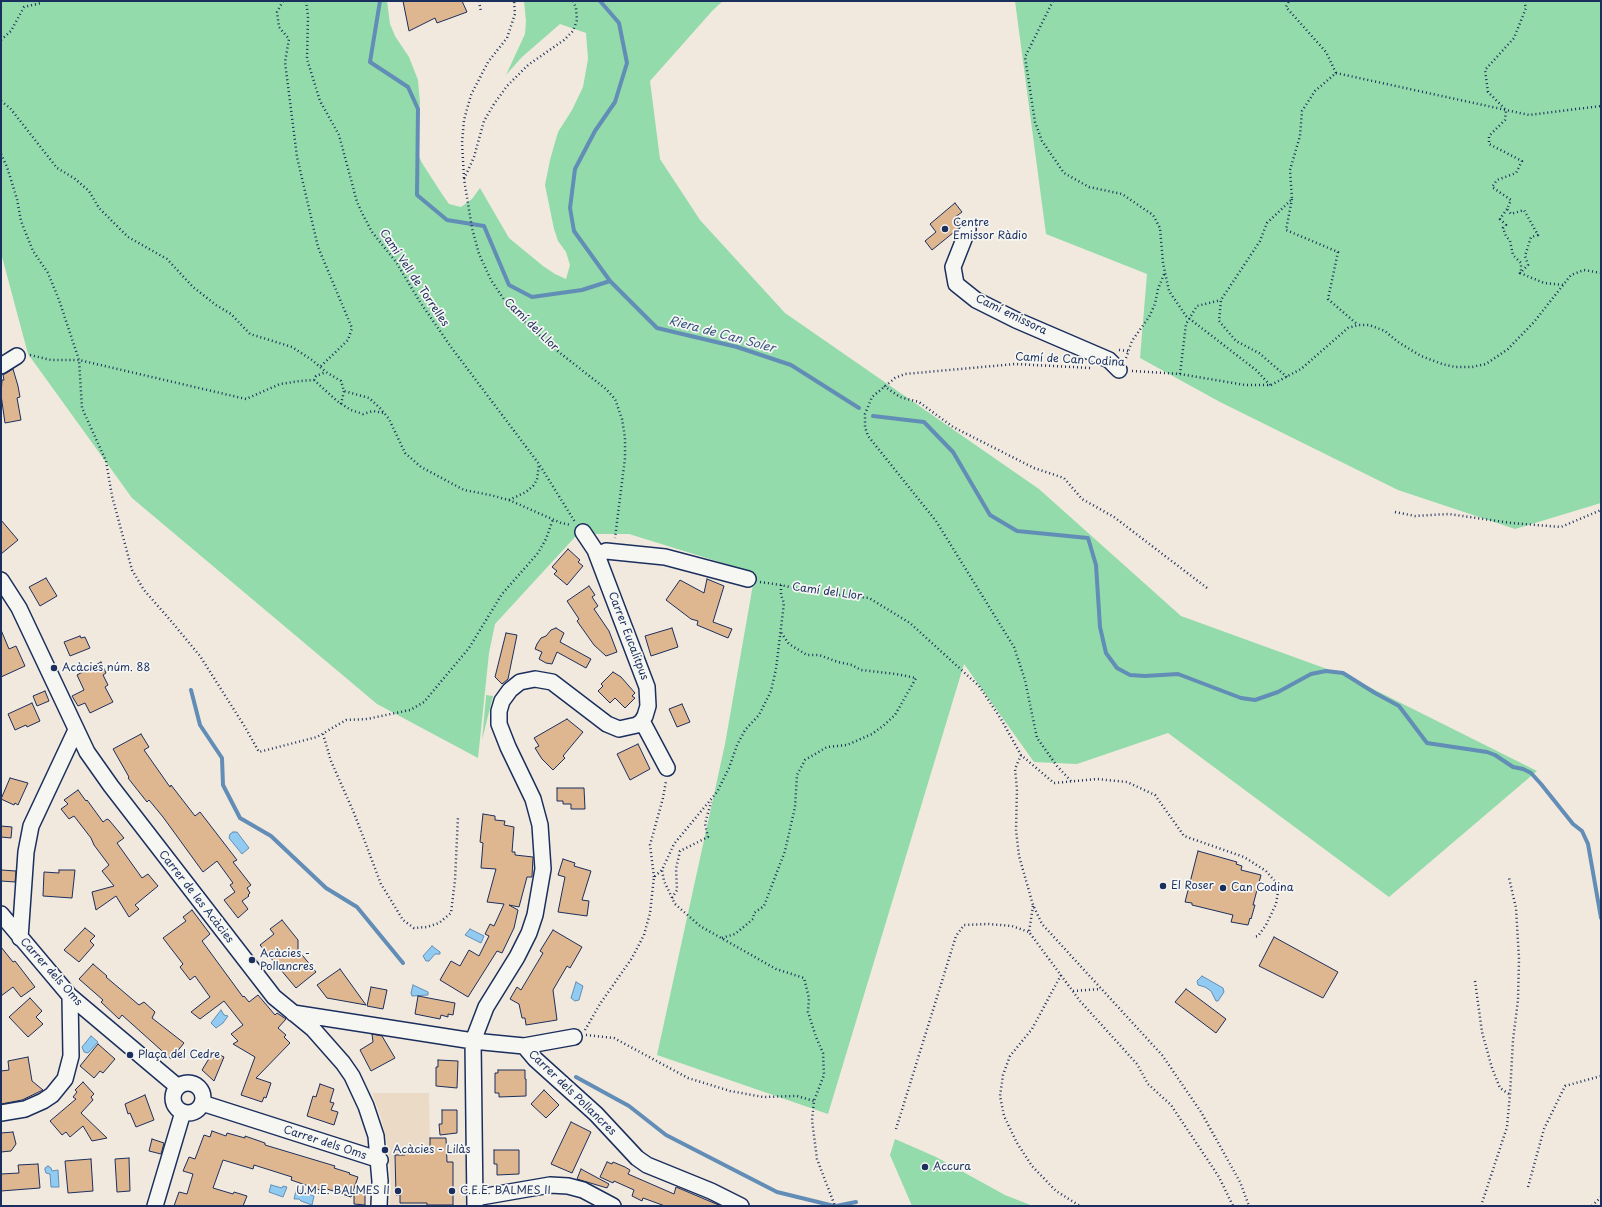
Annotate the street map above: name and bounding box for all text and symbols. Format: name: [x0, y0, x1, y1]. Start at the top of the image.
place label: Centre Emissor Ràdio: [953, 216, 1027, 242]
marker: Centre Emissor Ràdio: [940, 224, 950, 234]
street label: Camí Vell de Torrelles: [377, 227, 451, 329]
street label: Camí emissora: [973, 292, 1049, 338]
street label: Camí del Llor: [501, 296, 561, 354]
water label: Riera de Can Soler: [667, 314, 777, 356]
street label: Camí de Can Codina: [1015, 351, 1125, 369]
street label: Camí del Llor: [791, 581, 863, 603]
street label: Carrer Eucalitpus: [605, 590, 651, 682]
place label: Acàcies núm. 88: [62, 661, 150, 675]
marker: Acàcies núm. 88: [49, 663, 59, 673]
street label: Carrer de les Acàcies: [156, 848, 236, 946]
place label: El Roser: [1171, 879, 1214, 893]
marker: El Roser: [1158, 881, 1168, 891]
place label: Can Codina: [1231, 881, 1294, 895]
marker: Can Codina: [1218, 883, 1228, 893]
street label: Carrer dels Oms: [17, 935, 85, 1009]
place label: Acàcies - Pollancres: [260, 947, 314, 973]
marker: Acàcies - Pollancres: [247, 955, 257, 965]
place label: Plaça del Cedre: [138, 1048, 220, 1062]
street label: Carrer dels Pollancres: [526, 1048, 618, 1138]
marker: Plaça del Cedre: [125, 1050, 135, 1060]
street label: Carrer dels Oms: [282, 1123, 368, 1163]
place label: Acàcies - Lilàs: [393, 1143, 470, 1157]
marker: Acàcies - Lilàs: [380, 1145, 390, 1155]
place label: Accura: [933, 1160, 971, 1174]
marker: Accura: [920, 1162, 930, 1172]
place label: U.M.E. BALMES II: [296, 1184, 390, 1198]
place label: C.E.E. BALMES II: [460, 1184, 551, 1198]
marker: U.M.E. BALMES II: [393, 1186, 403, 1196]
marker: C.E.E. BALMES II: [447, 1186, 457, 1196]

